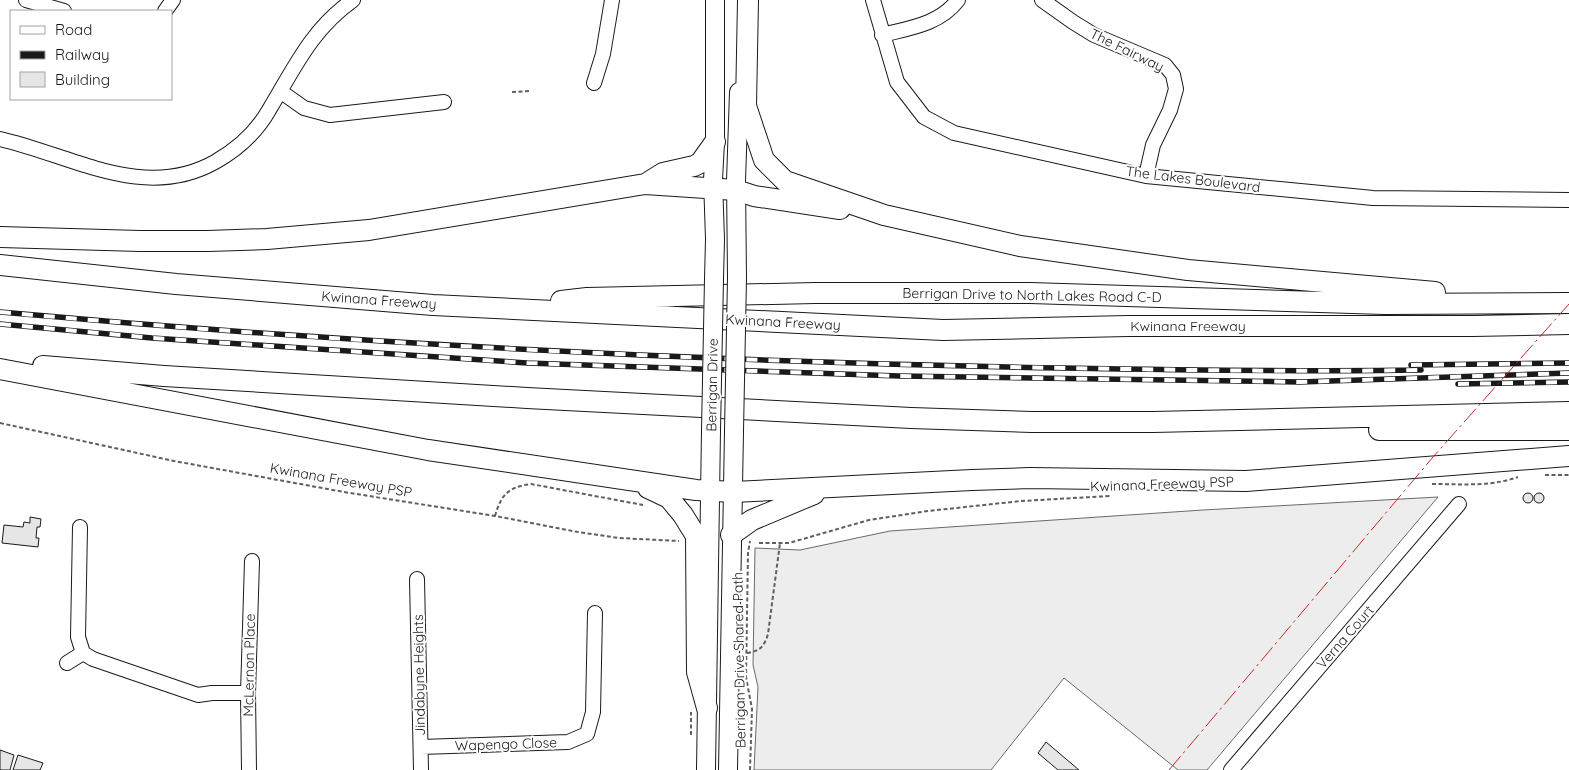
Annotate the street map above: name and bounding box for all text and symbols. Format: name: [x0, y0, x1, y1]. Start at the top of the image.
legend: [10, 10, 172, 100]
text: Road: [55, 20, 92, 39]
street label: The Fairway: [1087, 24, 1167, 76]
text: Railway: [55, 45, 110, 64]
text: Building: [55, 70, 110, 89]
street label: The Lakes Boulevard: [1125, 162, 1261, 196]
street label: Berrigan Drive to North Lakes Road C-D: [902, 284, 1162, 306]
street label: Kwinana Freeway: [321, 287, 437, 313]
street label: Kwinana Freeway: [725, 310, 841, 334]
street label: Kwinana Freeway: [1130, 317, 1246, 335]
street label: Berrigan Drive: [702, 338, 722, 432]
street label: Kwinana Freeway PSP: [269, 459, 413, 501]
street label: Kwinana Freeway PSP: [1090, 472, 1234, 496]
street label: Berrigan Drive Shared Path: [728, 572, 750, 748]
street label: Verna Court: [1312, 601, 1378, 672]
street label: McLernon Place: [239, 613, 259, 717]
street label: Jindabyne Heights: [409, 614, 429, 736]
street label: Wapengo Close: [455, 733, 557, 755]

